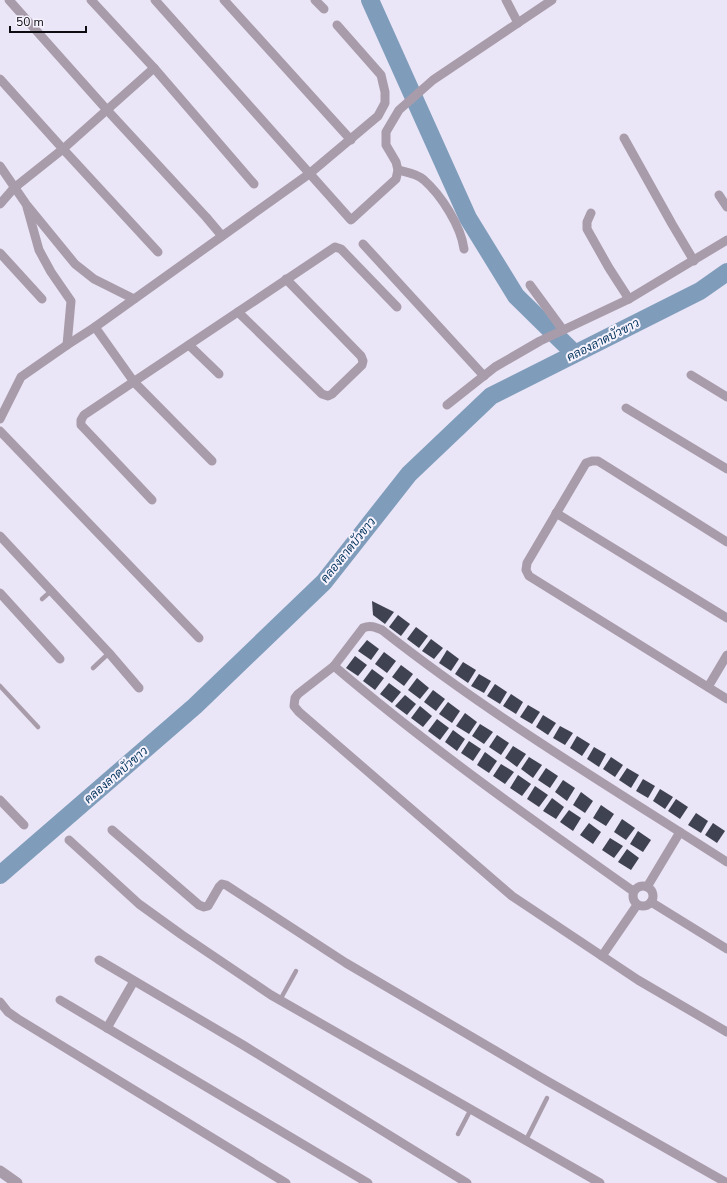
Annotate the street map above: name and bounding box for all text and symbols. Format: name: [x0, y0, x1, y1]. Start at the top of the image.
scale bar: [10, 8, 86, 34]
text: 50 m: [16, 14, 44, 30]
water label: คลองลาดบัวขาว: [564, 315, 642, 365]
water label: คลองลาดบัวขาว: [317, 514, 379, 586]
water label: คลองลาดบัวขาว: [81, 743, 151, 807]

